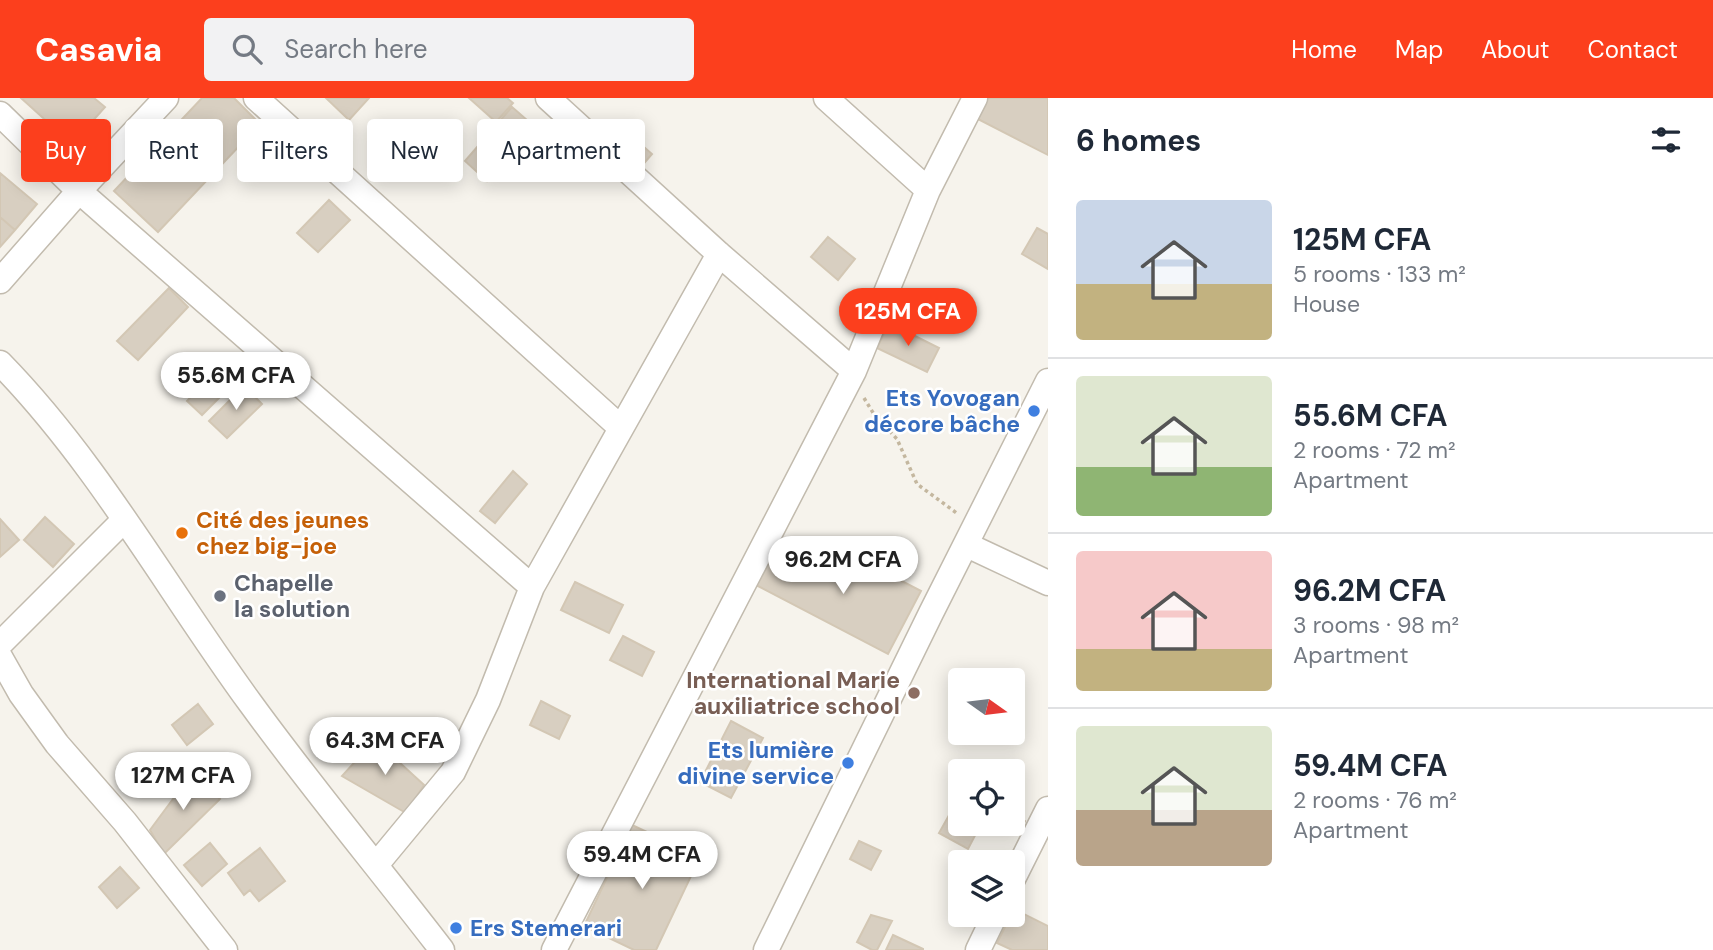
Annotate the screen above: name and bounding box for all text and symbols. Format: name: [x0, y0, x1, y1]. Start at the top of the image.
search box: [204, 18, 694, 81]
text: Casavia: [35, 28, 162, 71]
icon: search: [228, 30, 266, 68]
text: Search here: [284, 32, 428, 66]
text: Home: [1291, 34, 1357, 65]
text: Map: [1395, 34, 1443, 65]
text: About: [1481, 34, 1550, 65]
text: Contact: [1588, 34, 1678, 65]
chip: Buy: [21, 119, 111, 182]
chip: Rent: [125, 119, 223, 182]
chip: Filters: [237, 119, 353, 182]
chip: New: [367, 119, 463, 182]
chip: Apartment: [477, 119, 645, 182]
text: 6 homes: [1076, 121, 1201, 160]
icon: filters: [1647, 121, 1685, 159]
text: 125M CFA: [1293, 220, 1431, 259]
icon: home: [1132, 228, 1216, 312]
text: 5 rooms · 133 m²: [1293, 259, 1466, 289]
pin: 125M CFA: [836, 288, 980, 348]
text: House: [1293, 289, 1360, 319]
text: 125M CFA: [855, 296, 961, 326]
pin: 55.6M CFA: [156, 352, 316, 412]
text: 55.6M CFA: [177, 360, 295, 390]
place label: Ets Yovogan décore bâche: [864, 383, 1020, 439]
text: 55.6M CFA: [1293, 396, 1447, 435]
marker: Ets Yovogan décore bâche: [1026, 403, 1042, 419]
icon: home: [1132, 404, 1216, 488]
text: 2 rooms · 72 m²: [1293, 435, 1456, 465]
text: Apartment: [1293, 465, 1408, 495]
place label: Cité des jeunes chez big-joe: [196, 505, 369, 561]
marker: Cité des jeunes chez big-joe: [174, 525, 190, 541]
pin: 96.2M CFA: [763, 536, 923, 596]
text: 96.2M CFA: [784, 544, 902, 574]
place label: Chapelle la solution: [234, 568, 350, 624]
text: 96.2M CFA: [1293, 571, 1446, 610]
icon: home: [1132, 579, 1216, 663]
marker: Chapelle la solution: [212, 588, 228, 604]
text: 3 rooms · 98 m²: [1293, 610, 1459, 640]
text: Apartment: [1293, 640, 1408, 670]
place label: International Marie auxiliatrice school: [686, 665, 900, 721]
north arrow: [948, 668, 1026, 746]
map controls: [948, 668, 1025, 927]
marker: International Marie auxiliatrice school: [906, 685, 922, 701]
pin: 64.3M CFA: [305, 718, 465, 777]
text: 64.3M CFA: [325, 725, 445, 755]
place label: Ets lumière divine service: [677, 735, 834, 791]
text: 59.4M CFA: [1293, 746, 1448, 785]
pin: 127M CFA: [111, 752, 255, 812]
icon: home: [1132, 754, 1216, 838]
marker: Ets lumière divine service: [840, 755, 856, 771]
button: locate: [948, 759, 1025, 836]
text: 127M CFA: [131, 760, 235, 790]
text: 2 rooms · 76 m²: [1293, 785, 1457, 815]
text: Apartment: [1293, 815, 1408, 845]
pin: 59.4M CFA: [562, 832, 722, 891]
text: 59.4M CFA: [583, 839, 701, 869]
button: layers: [948, 850, 1025, 927]
place label: Ers Stemerari: [470, 913, 622, 943]
marker: Ers Stemerari: [448, 920, 464, 936]

